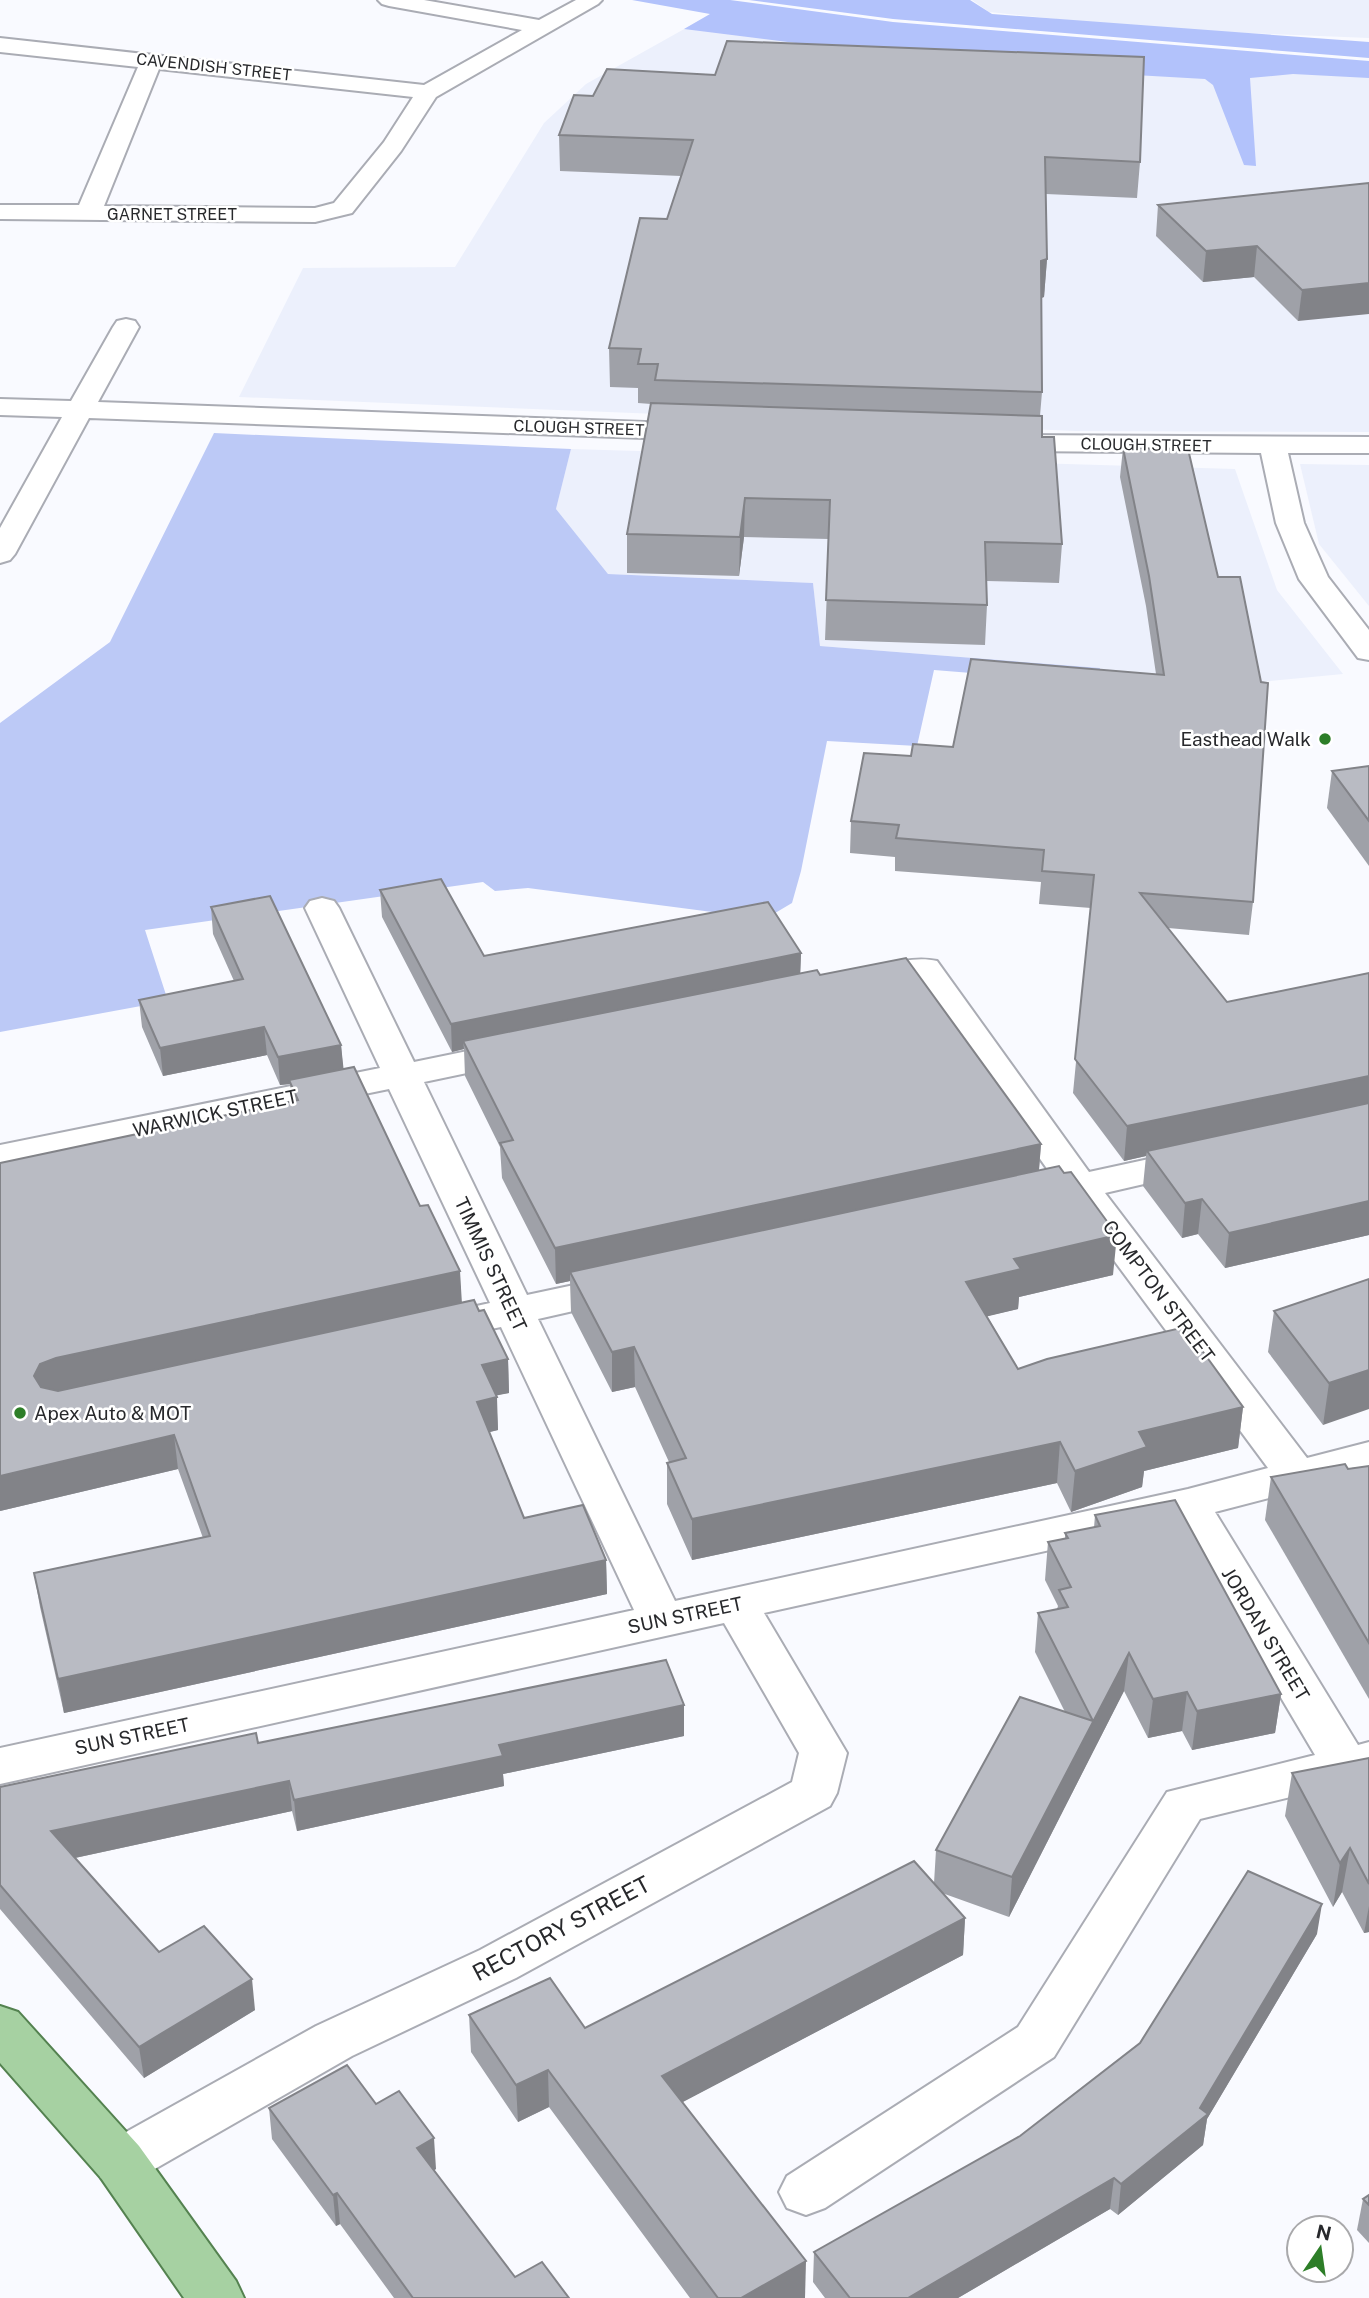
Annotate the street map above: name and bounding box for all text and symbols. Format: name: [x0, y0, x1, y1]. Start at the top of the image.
street label: CAVENDISH STREET: [135, 49, 293, 85]
street label: GARNET STREET: [107, 205, 238, 224]
street label: CLOUGH STREET: [513, 416, 645, 440]
street label: CLOUGH STREET: [1080, 434, 1212, 456]
place label: Easthead Walk: [1180, 728, 1311, 750]
marker: Easthead Walk: [1317, 731, 1333, 747]
street label: WARWICK STREET: [131, 1085, 299, 1141]
street label: TIMMIS STREET: [450, 1194, 532, 1334]
street label: COMPTON STREET: [1099, 1216, 1219, 1366]
place label: Apex Auto & MOT: [34, 1402, 191, 1424]
marker: Apex Auto & MOT: [12, 1405, 28, 1421]
street label: JORDAN STREET: [1218, 1564, 1314, 1704]
street label: SUN STREET: [626, 1592, 744, 1638]
street label: SUN STREET: [73, 1713, 191, 1759]
street label: RECTORY STREET: [468, 1870, 655, 1986]
north arrow: [1285, 2214, 1355, 2284]
text: N: [1314, 2220, 1334, 2245]

